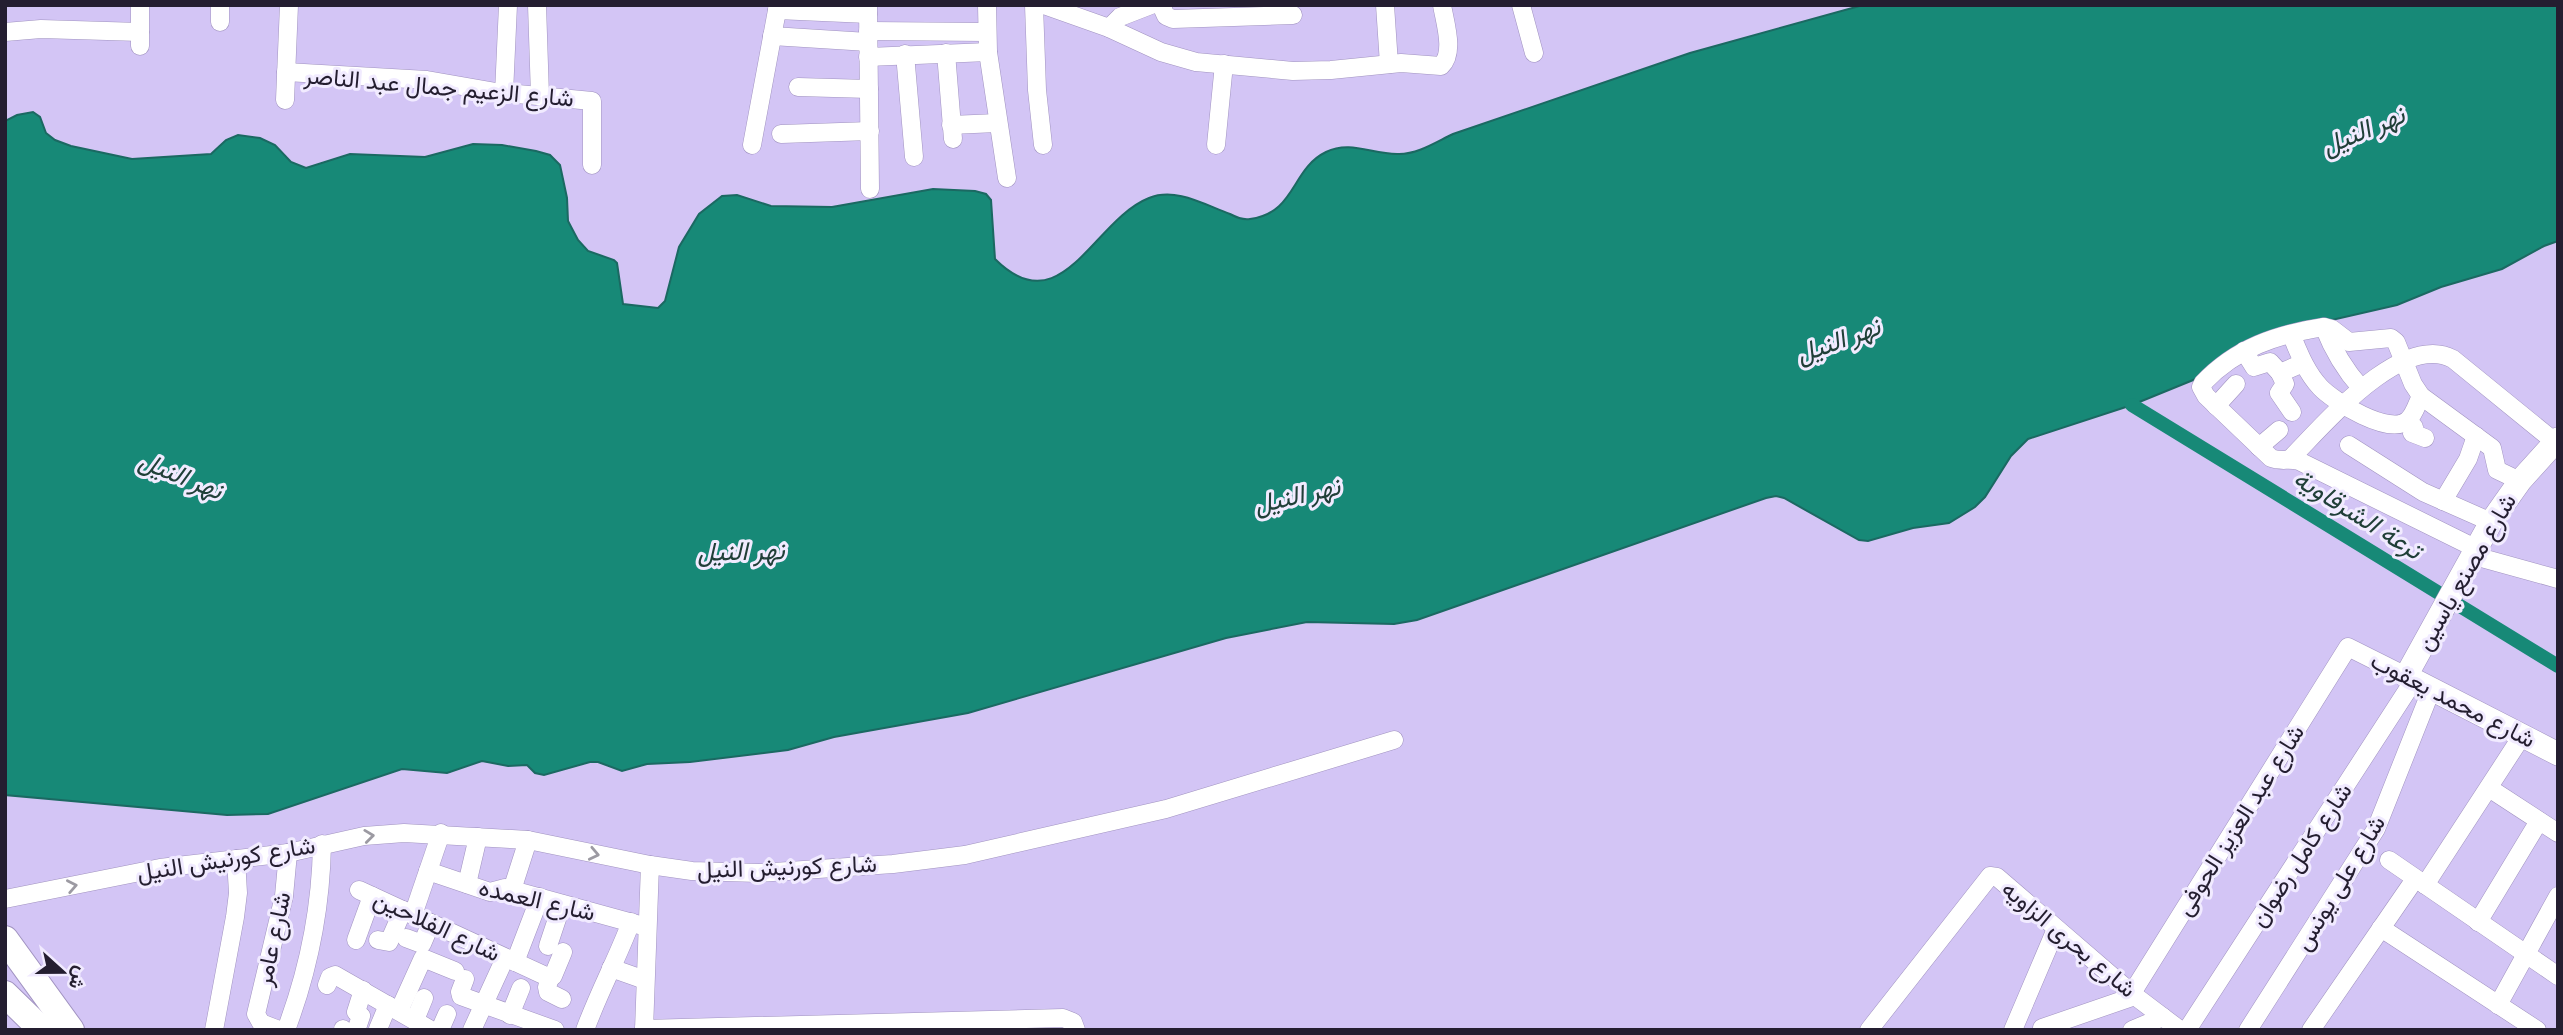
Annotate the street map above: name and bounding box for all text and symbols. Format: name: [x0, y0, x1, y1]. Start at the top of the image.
street label: شارع الزعيم جمال عبد الناصر: [302, 57, 575, 115]
water label: نهر النيل: [2315, 95, 2411, 163]
water label: نهر النيل: [1791, 307, 1886, 371]
water label: نهر النيل: [134, 441, 230, 508]
water label: ترعة الشرقاوية: [2287, 459, 2432, 569]
water label: نهر النيل: [1250, 466, 1345, 521]
street label: شارع مصنع ياسين: [2406, 487, 2525, 657]
water label: نهر النيل: [697, 531, 786, 569]
street label: شارع محمد يعقوب: [2365, 643, 2542, 755]
street label: شارع عبد العزيز الحوفى: [2167, 717, 2312, 922]
street label: شارع كامل رضوان: [2241, 776, 2359, 933]
street label: شارع على يونس: [2285, 808, 2393, 957]
street label: شارع كورنيش النيل: [134, 827, 317, 889]
one-way arrow: [363, 829, 374, 844]
one-way arrow: [588, 845, 600, 860]
street label: شارع كورنيش النيل: [696, 846, 878, 886]
street label: شارع العمده: [476, 869, 599, 929]
street label: شارع بحرى الزاويه: [1995, 872, 2144, 1005]
one-way arrow: [66, 880, 78, 895]
street label: شارع الفلاحين: [368, 881, 506, 969]
street label: شارع عامر: [245, 889, 299, 990]
north arrow: [28, 937, 98, 1007]
text: ش: [63, 963, 95, 994]

